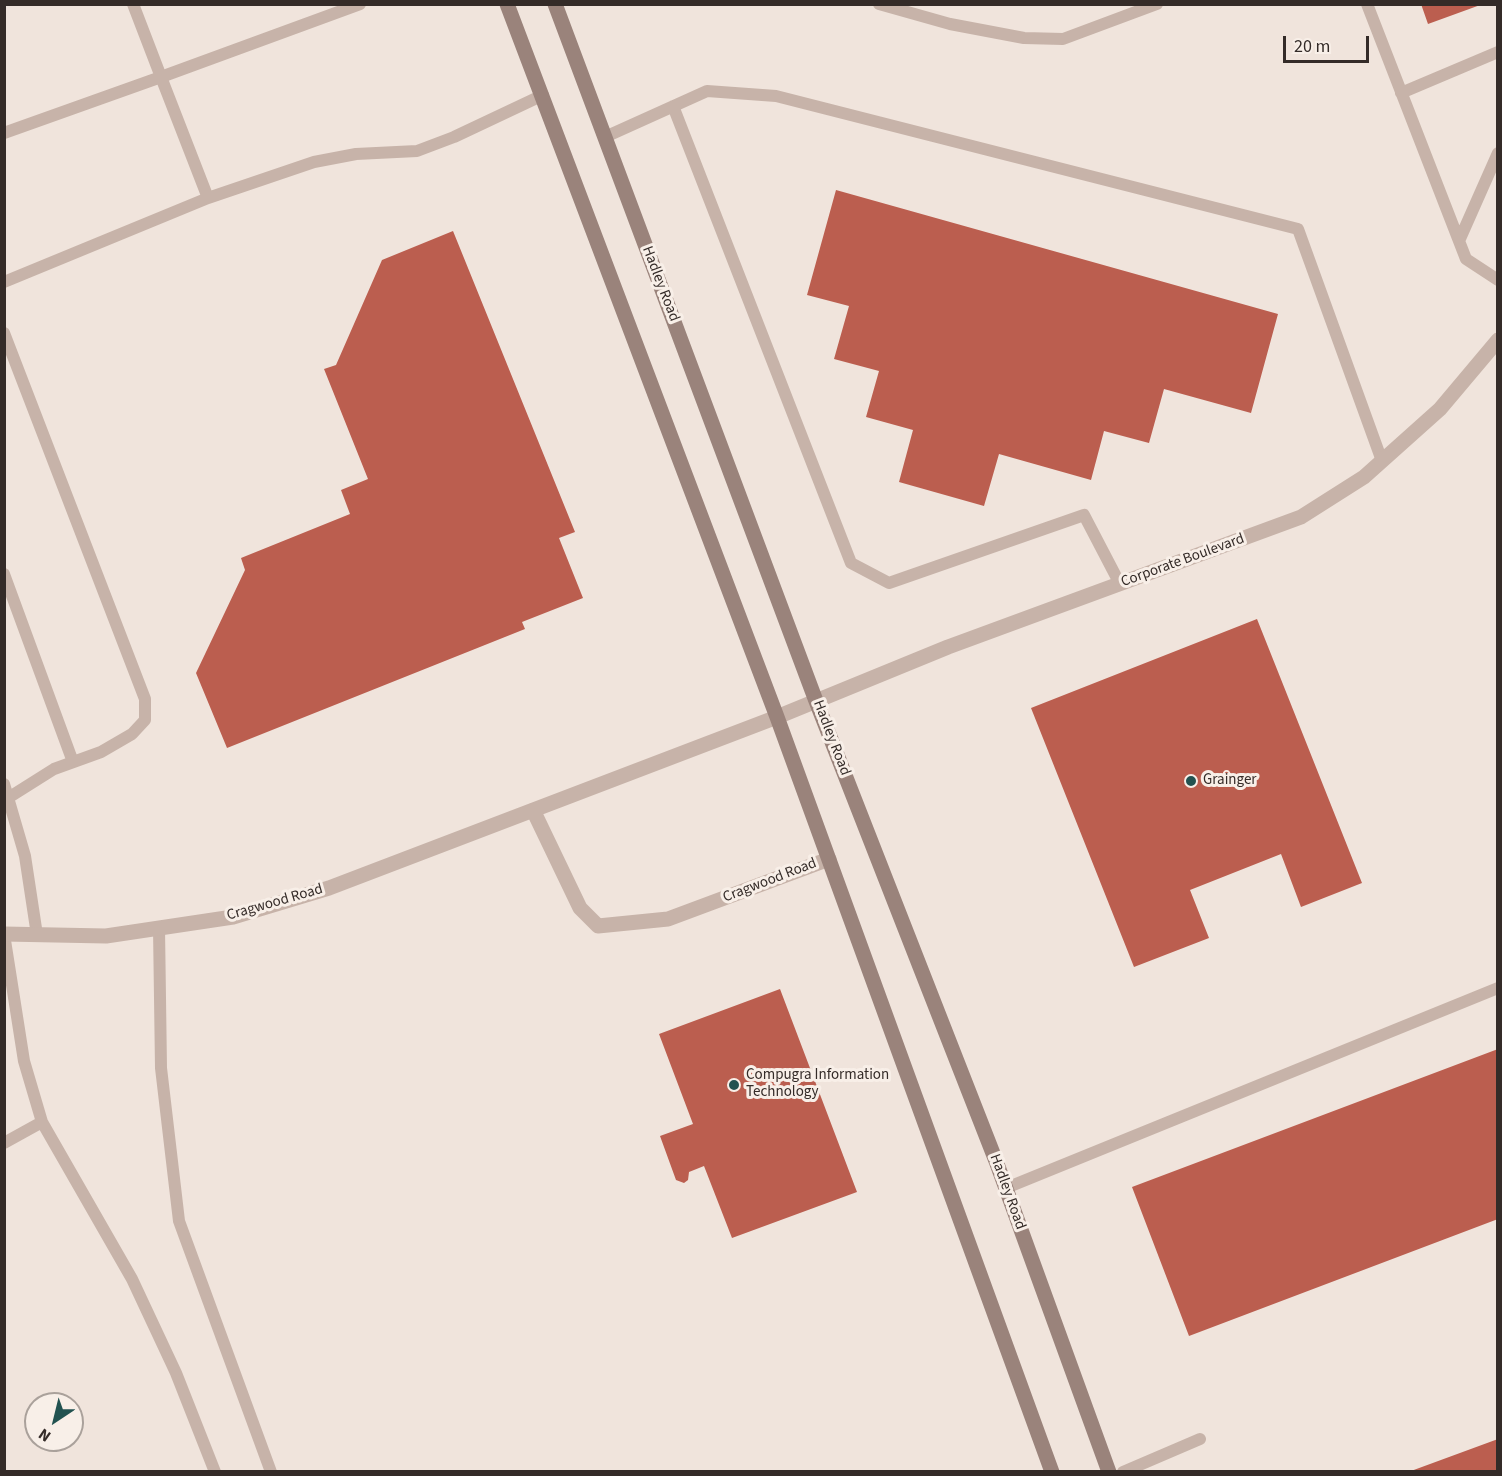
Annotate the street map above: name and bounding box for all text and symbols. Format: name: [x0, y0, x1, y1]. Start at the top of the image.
scale bar: [1286, 24, 1372, 62]
text: 20 m: [1294, 34, 1330, 59]
street label: Hadley Road: [637, 244, 683, 324]
street label: Corporate Boulevard: [1119, 530, 1247, 592]
street label: Hadley Road: [808, 698, 854, 778]
place label: Grainger: [1203, 772, 1257, 790]
marker: Grainger: [1184, 774, 1198, 788]
street label: Cragwood Road: [721, 855, 819, 907]
street label: Cragwood Road: [225, 881, 325, 925]
place label: Compugra Information Technology: [746, 1067, 889, 1102]
marker: Compugra Information Technology: [727, 1078, 741, 1092]
street label: Hadley Road: [985, 1152, 1029, 1232]
north arrow: [24, 1392, 84, 1452]
text: N: [34, 1423, 55, 1447]

